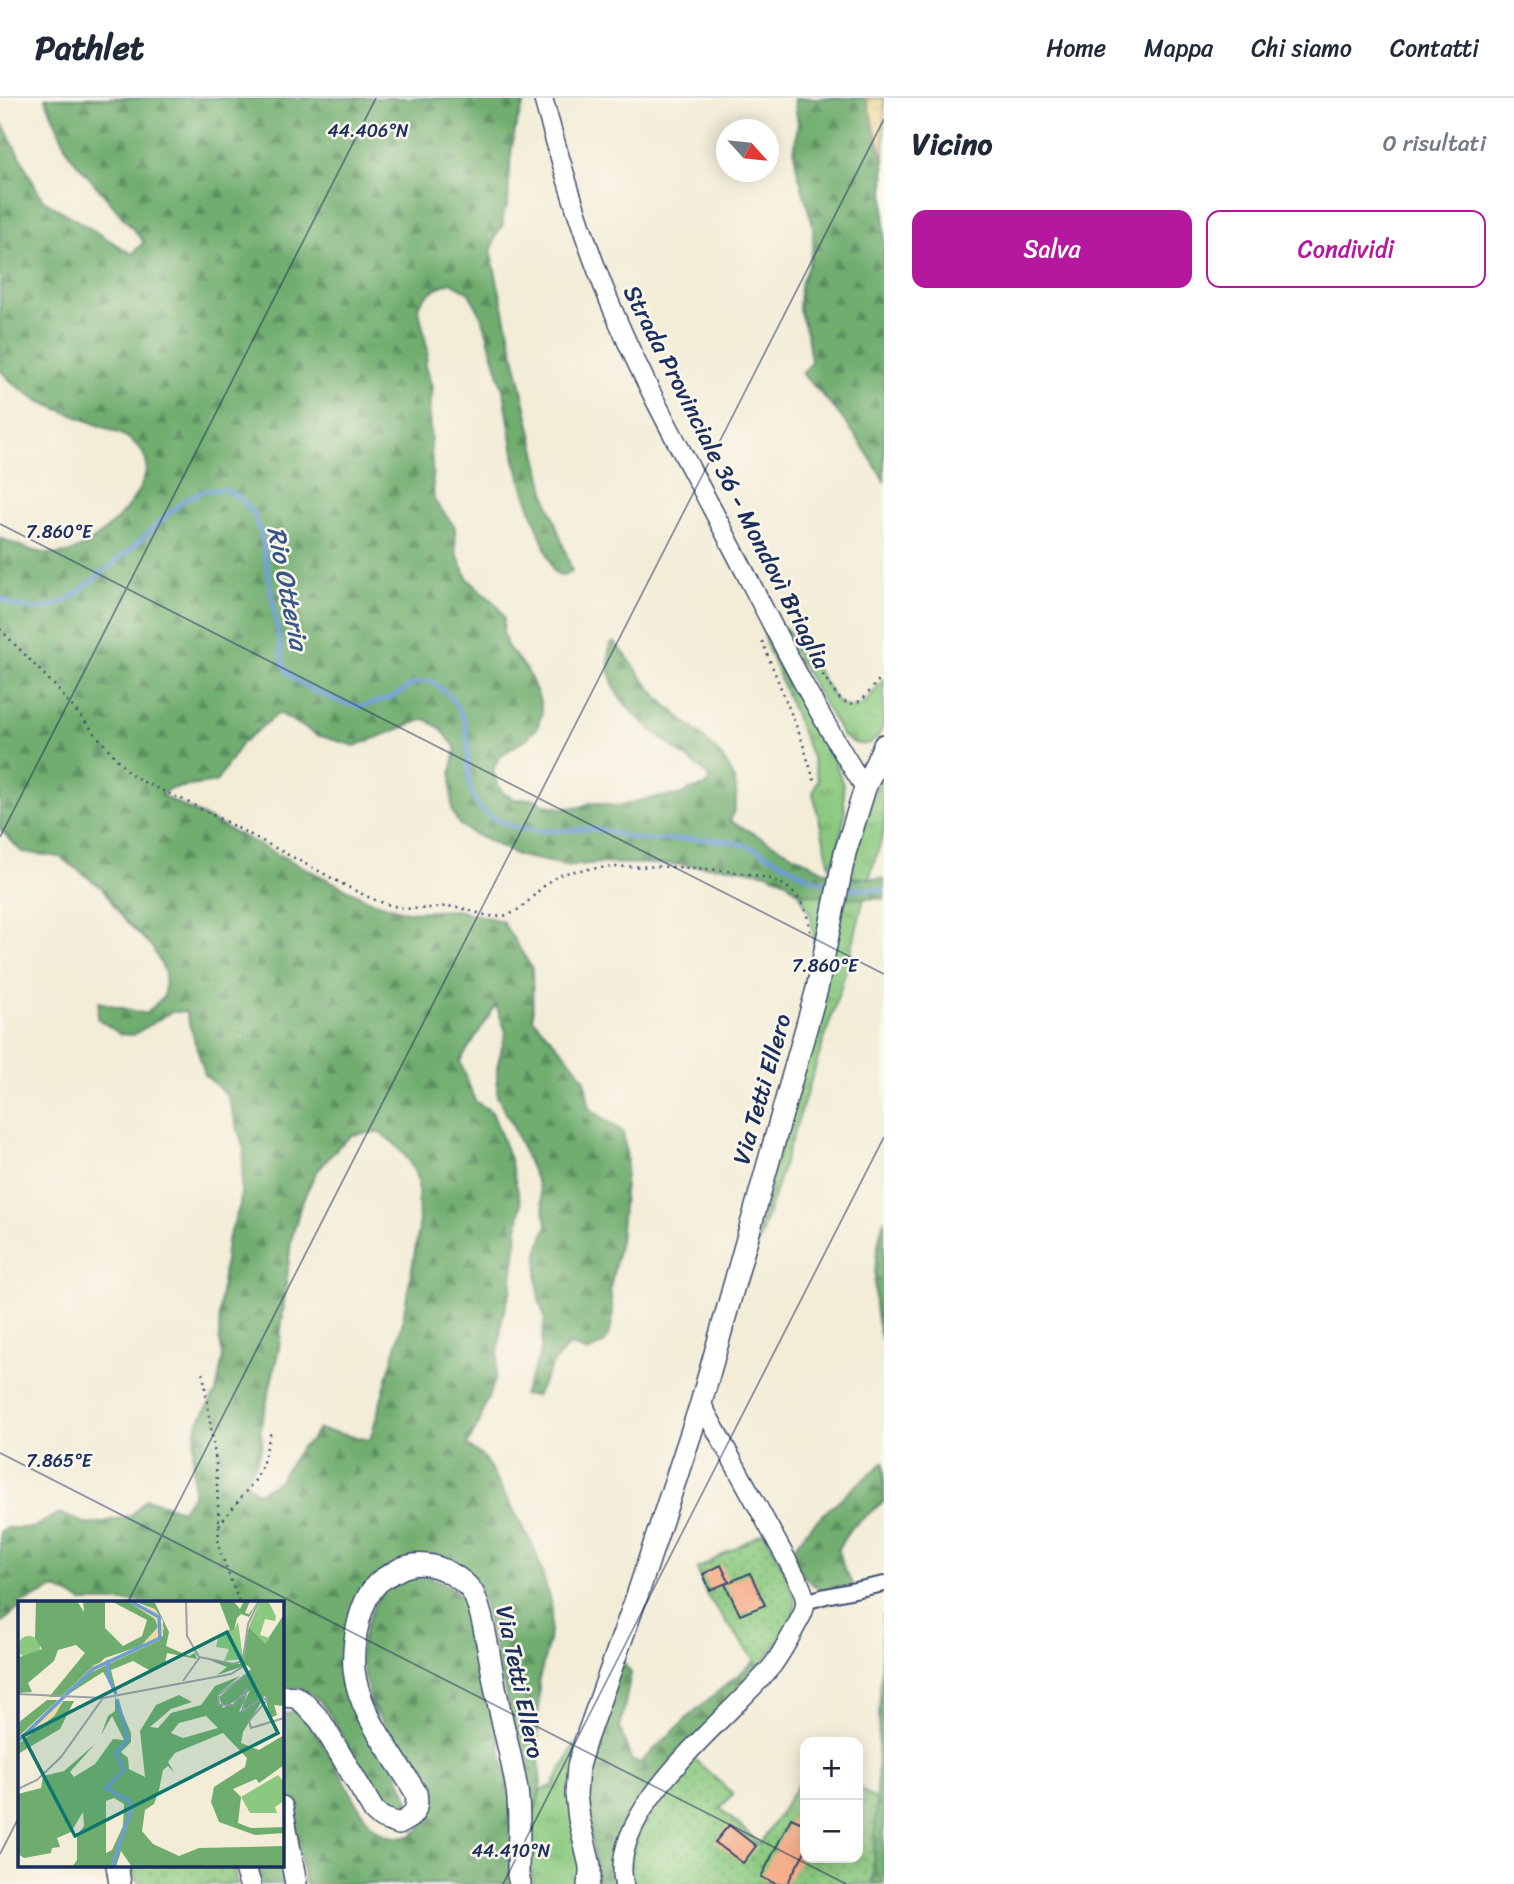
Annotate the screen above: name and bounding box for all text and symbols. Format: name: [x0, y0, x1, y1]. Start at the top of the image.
text: Pathlet: [35, 19, 144, 77]
text: Home: [1046, 27, 1106, 69]
text: Mappa: [1144, 27, 1213, 69]
text: Chi siamo: [1251, 27, 1352, 69]
text: Contatti: [1390, 27, 1479, 69]
text: 44.406°N: [328, 115, 409, 147]
text: Vicino: [912, 117, 992, 171]
north arrow: [716, 119, 779, 182]
text: 0 risultati: [1382, 123, 1486, 164]
button: Salva: [912, 210, 1192, 288]
button: Condividi: [1206, 210, 1486, 288]
street label: Strada Provinciale 36 - Mondovì Briaglia: [611, 277, 843, 677]
text: 7.860°E: [26, 516, 93, 548]
water label: Rio Otteria: [254, 522, 323, 656]
text: 7.860°E: [792, 950, 859, 982]
street label: Via Tetti Ellero: [720, 1009, 804, 1169]
text: 7.865°E: [26, 1445, 93, 1477]
inset map: [18, 1601, 284, 1867]
street label: Via Tetti Ellero: [483, 1602, 557, 1762]
map controls: [800, 1737, 863, 1863]
button: +: [800, 1737, 863, 1800]
button: −: [800, 1800, 863, 1863]
text: 44.410°N: [472, 1835, 551, 1867]

